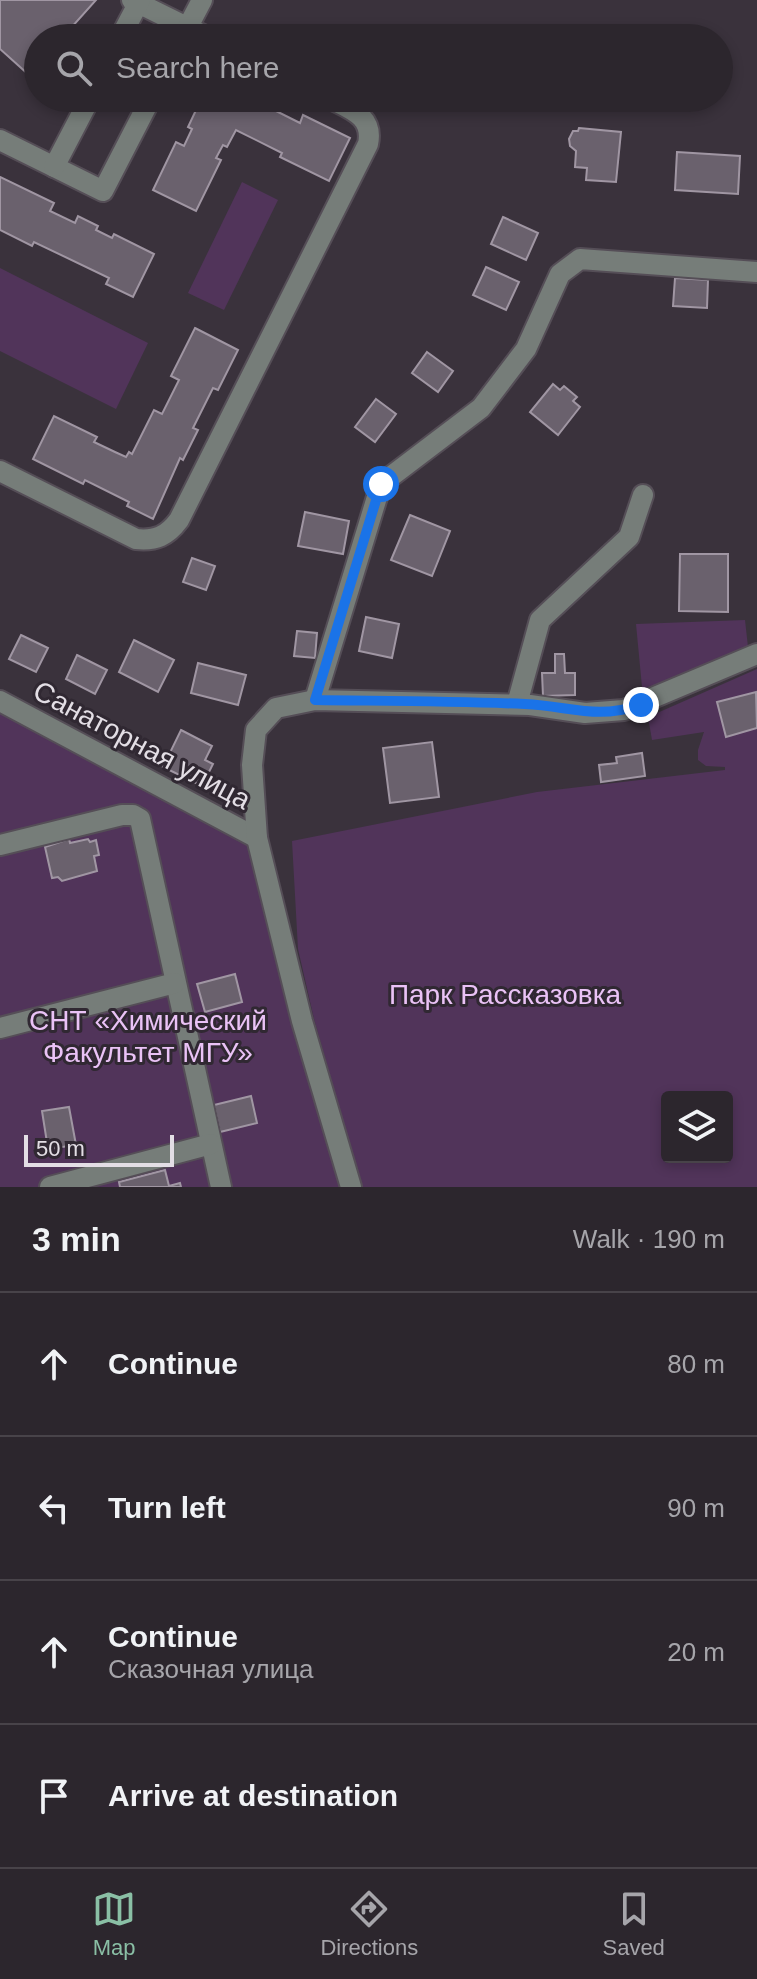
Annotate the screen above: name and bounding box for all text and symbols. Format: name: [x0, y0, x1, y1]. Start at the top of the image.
search box: [24, 24, 733, 112]
icon: search: [52, 46, 96, 90]
text: Search here: [116, 51, 279, 84]
route start: [363, 466, 399, 502]
street label: Санаторная улица: [28, 675, 256, 815]
route end: [623, 687, 659, 723]
park label: Парк Рассказовка: [389, 979, 621, 1010]
park label: СНТ «Химический Факультет МГУ»: [29, 1005, 267, 1068]
map controls: [661, 1091, 733, 1163]
button: layers: [661, 1091, 733, 1163]
scale bar: [24, 1131, 174, 1167]
text: 50 m: [36, 1136, 85, 1161]
text: 3 min: [32, 1220, 121, 1258]
text: Walk · 190 m: [573, 1224, 725, 1254]
icon: ahead: [32, 1342, 76, 1386]
text: Continue: [108, 1347, 238, 1380]
text: 80 m: [667, 1349, 725, 1379]
icon: left: [32, 1486, 76, 1530]
text: Turn left: [108, 1491, 226, 1524]
text: 90 m: [667, 1493, 725, 1523]
text: Continue: [108, 1620, 238, 1653]
icon: ahead: [32, 1630, 76, 1674]
text: 20 m: [667, 1637, 725, 1667]
text: Сказочная улица: [108, 1654, 314, 1684]
icon: arrive: [32, 1774, 76, 1818]
text: Arrive at destination: [108, 1779, 398, 1812]
tab: Map: [92, 1887, 136, 1961]
tab: Directions: [320, 1887, 418, 1961]
tab: Saved: [602, 1887, 665, 1961]

